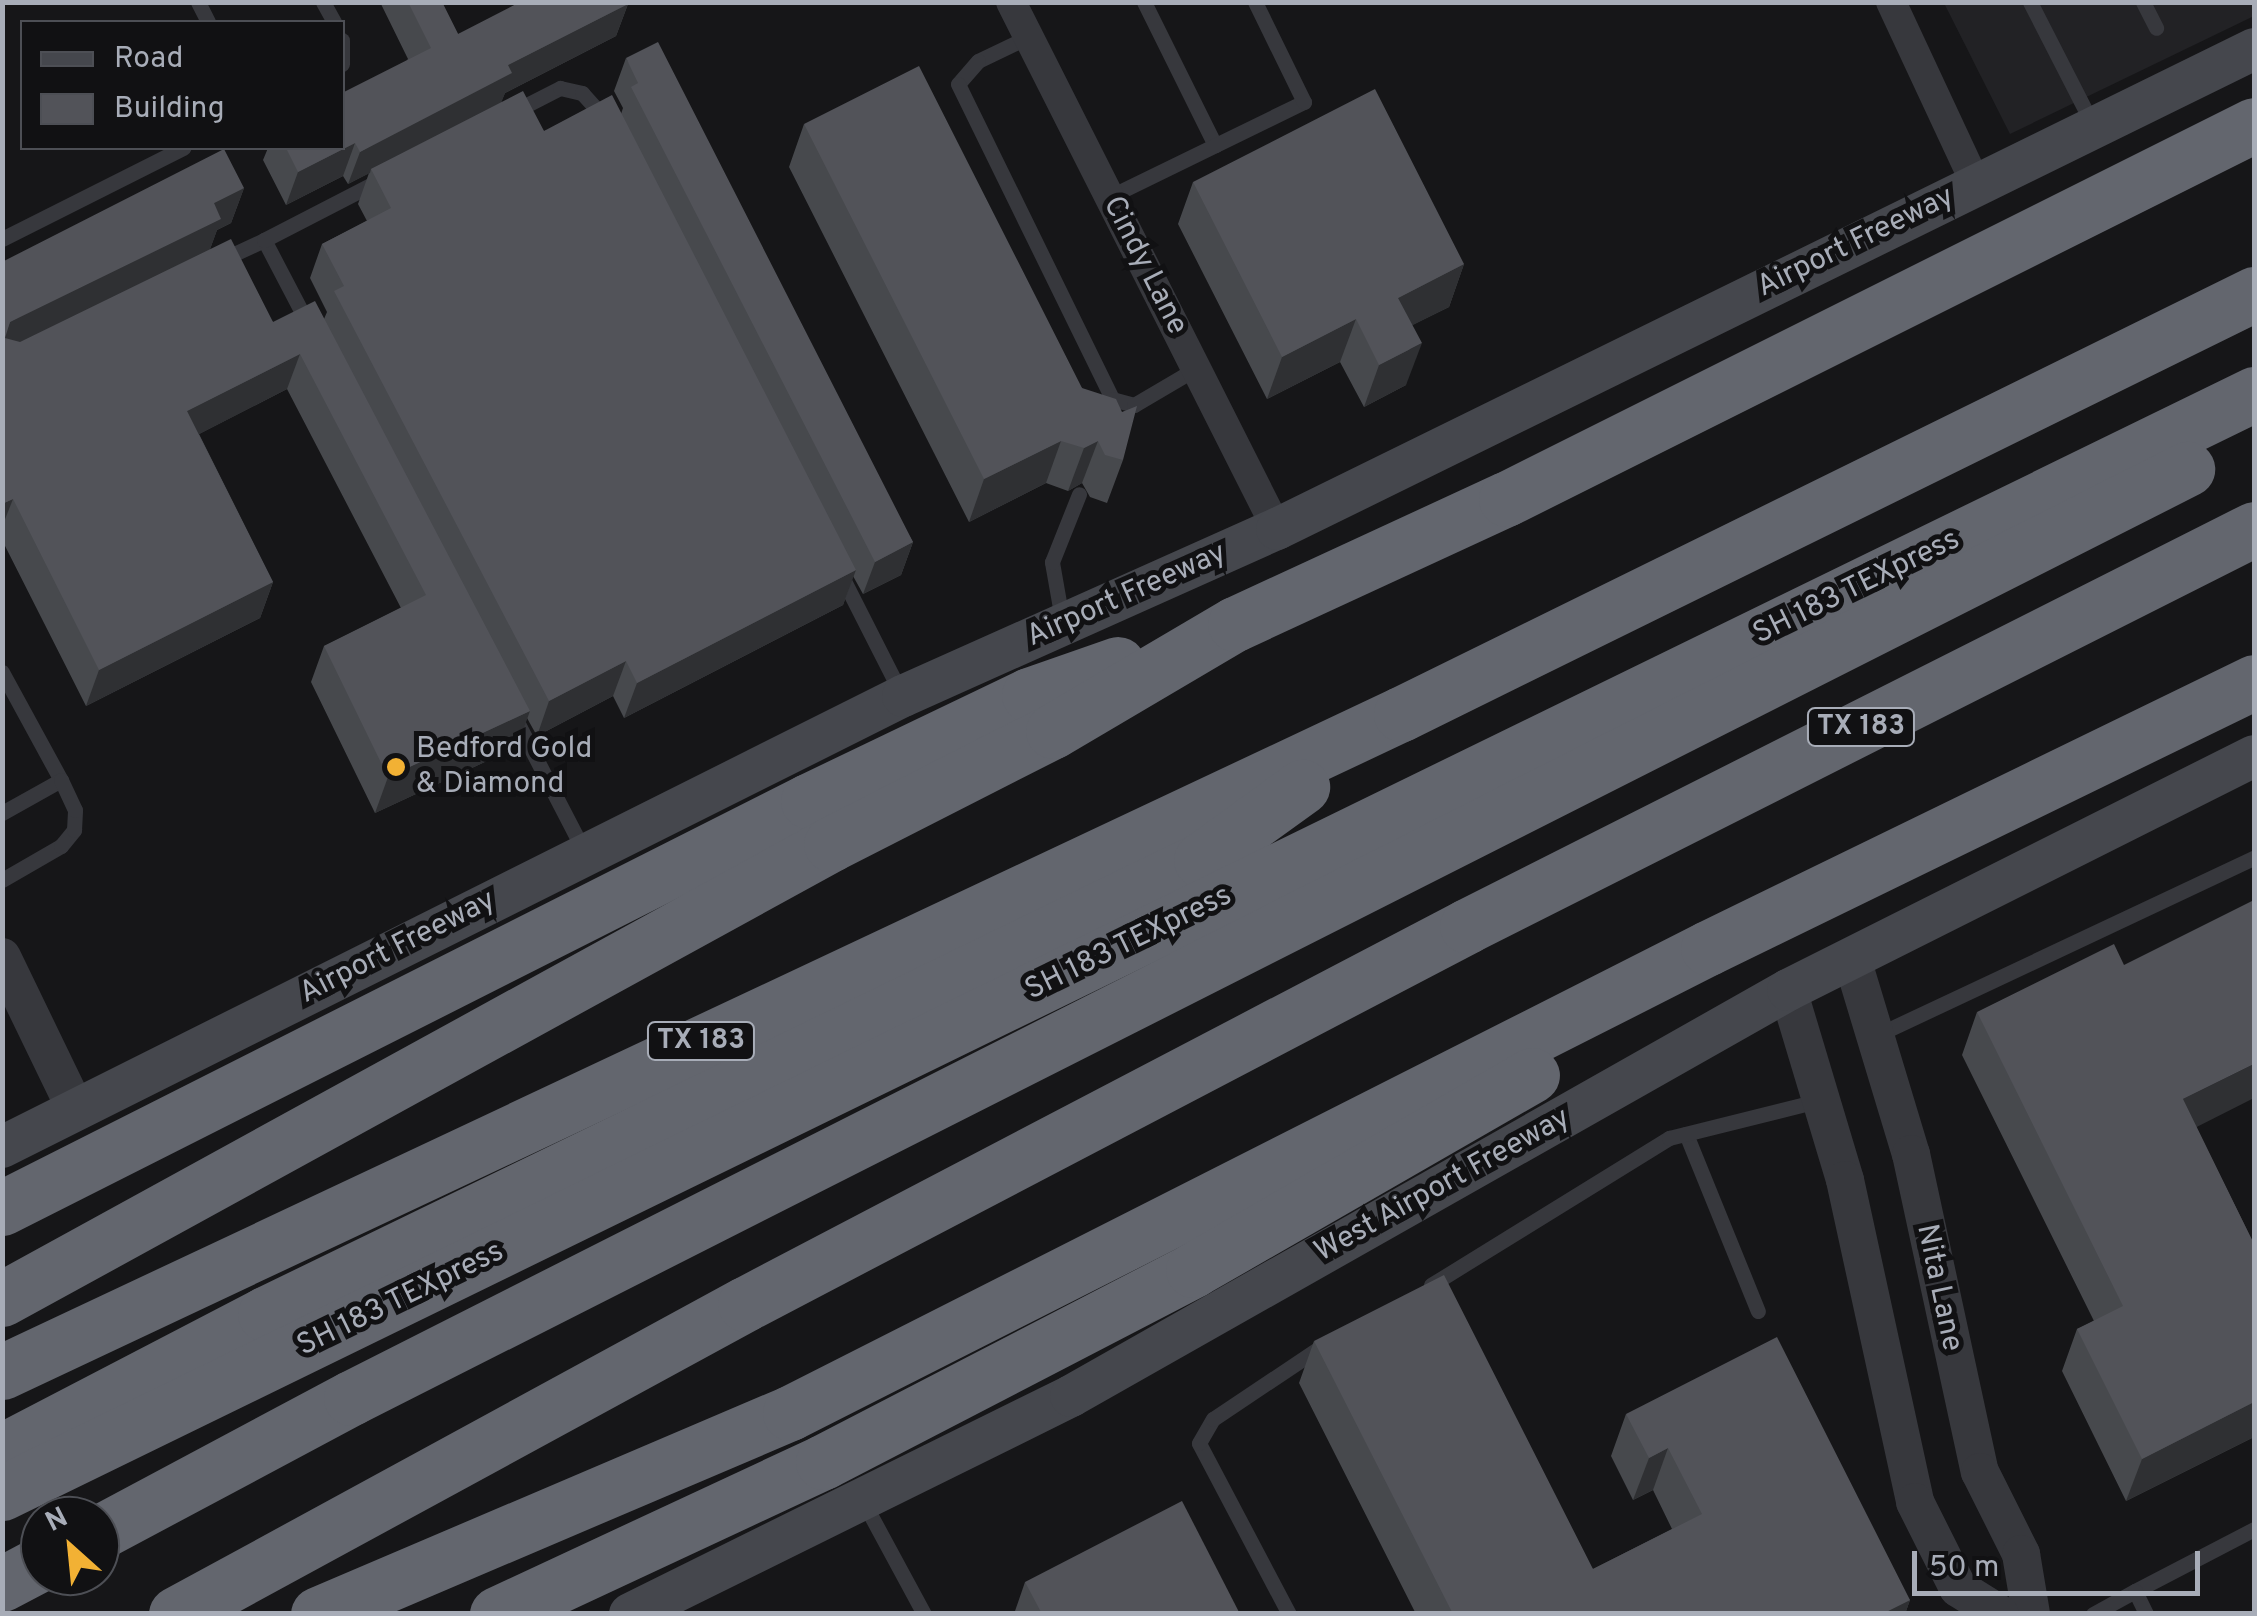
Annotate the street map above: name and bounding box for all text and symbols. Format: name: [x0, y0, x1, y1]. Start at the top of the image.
legend: [20, 20, 345, 150]
text: Road: [114, 41, 183, 78]
text: Building: [114, 91, 225, 128]
street label: Airport Freeway: [1752, 180, 1960, 306]
street label: Cindy Lane: [1094, 191, 1194, 341]
street label: SH 183 TEXpress: [1747, 522, 1967, 654]
street label: Airport Freeway: [1022, 536, 1232, 656]
road number: TX 183: [1806, 704, 1916, 750]
place label: Bedford Gold & Diamond: [416, 732, 592, 802]
marker: Bedford Gold & Diamond: [385, 756, 407, 778]
street label: SH 183 TEXpress: [1019, 878, 1239, 1010]
street label: Airport Freeway: [294, 883, 502, 1013]
road number: TX 183: [646, 1018, 756, 1064]
street label: West Airport Freeway: [1309, 1101, 1577, 1271]
street label: Nita Lane: [1907, 1221, 1969, 1355]
street label: SH 183 TEXpress: [291, 1234, 511, 1366]
north arrow: [20, 1496, 120, 1596]
text: N: [40, 1500, 74, 1542]
scale bar: [1917, 1531, 2204, 1593]
text: 50 m: [1929, 1550, 1999, 1587]

